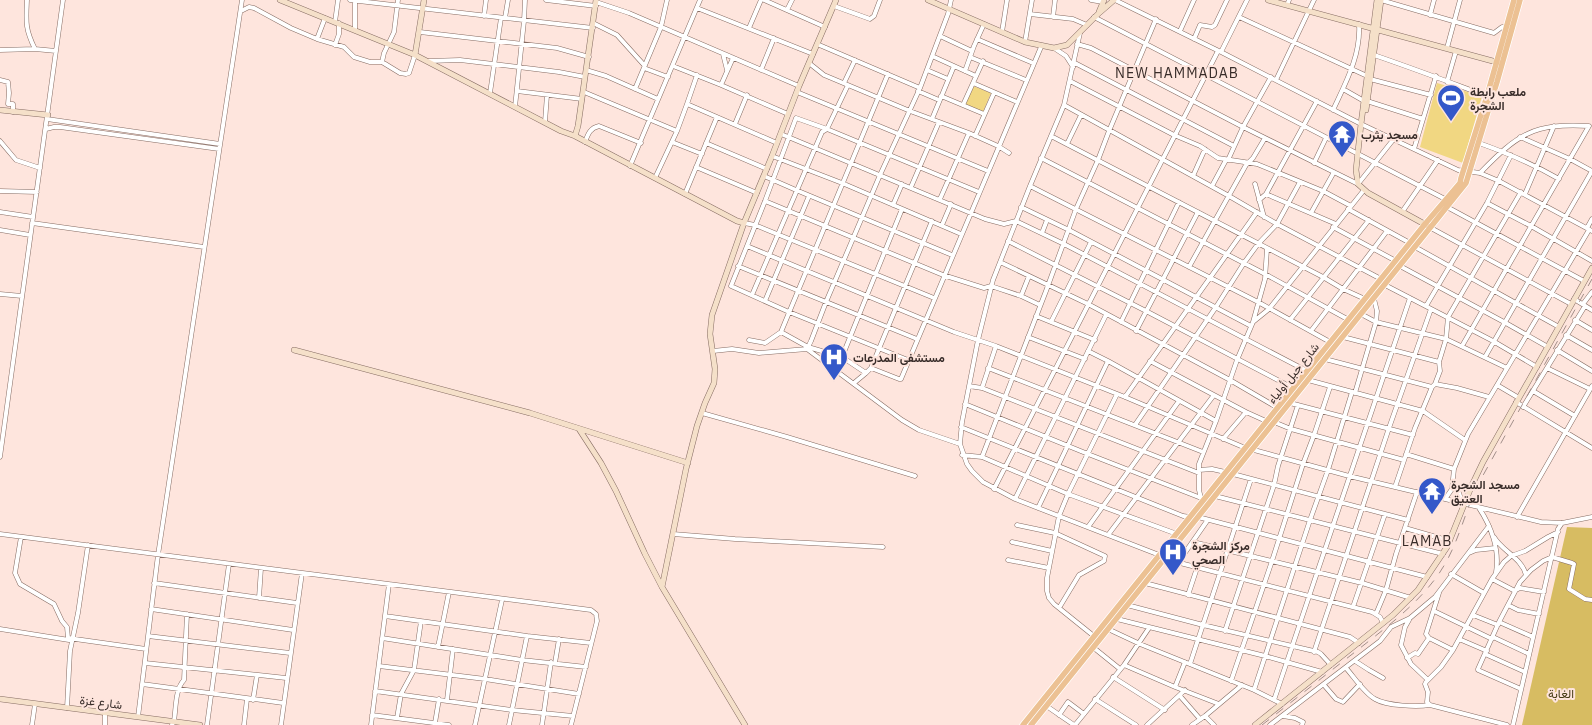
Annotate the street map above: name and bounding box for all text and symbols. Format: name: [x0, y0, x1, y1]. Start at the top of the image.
district label: NEW HAMMADAB: [1115, 64, 1239, 82]
sports icon: ملعب رابطة الشجرة: [1436, 83, 1466, 122]
place label: ملعب رابطة الشجرة: [1470, 84, 1527, 114]
temple icon: مسجد يثرب: [1327, 119, 1357, 158]
place label: مسجد يثرب: [1361, 127, 1418, 143]
street label: شارع جبل أولياء: [1264, 340, 1324, 408]
hospital icon: مستشفى المدرعات: [819, 342, 849, 381]
place label: مستشفى المدرعات: [853, 350, 945, 366]
temple icon: مسجد الشجرة العتيق: [1417, 476, 1447, 515]
place label: مسجد الشجرة العتيق: [1451, 477, 1520, 506]
district label: LAMAB: [1402, 532, 1452, 550]
hospital icon: مركز الشجرة الصحي: [1158, 537, 1188, 576]
place label: مركز الشجرة الصحي: [1192, 538, 1250, 570]
park label: الغابة: [1548, 686, 1574, 701]
street label: شارع غزة: [79, 692, 123, 714]

